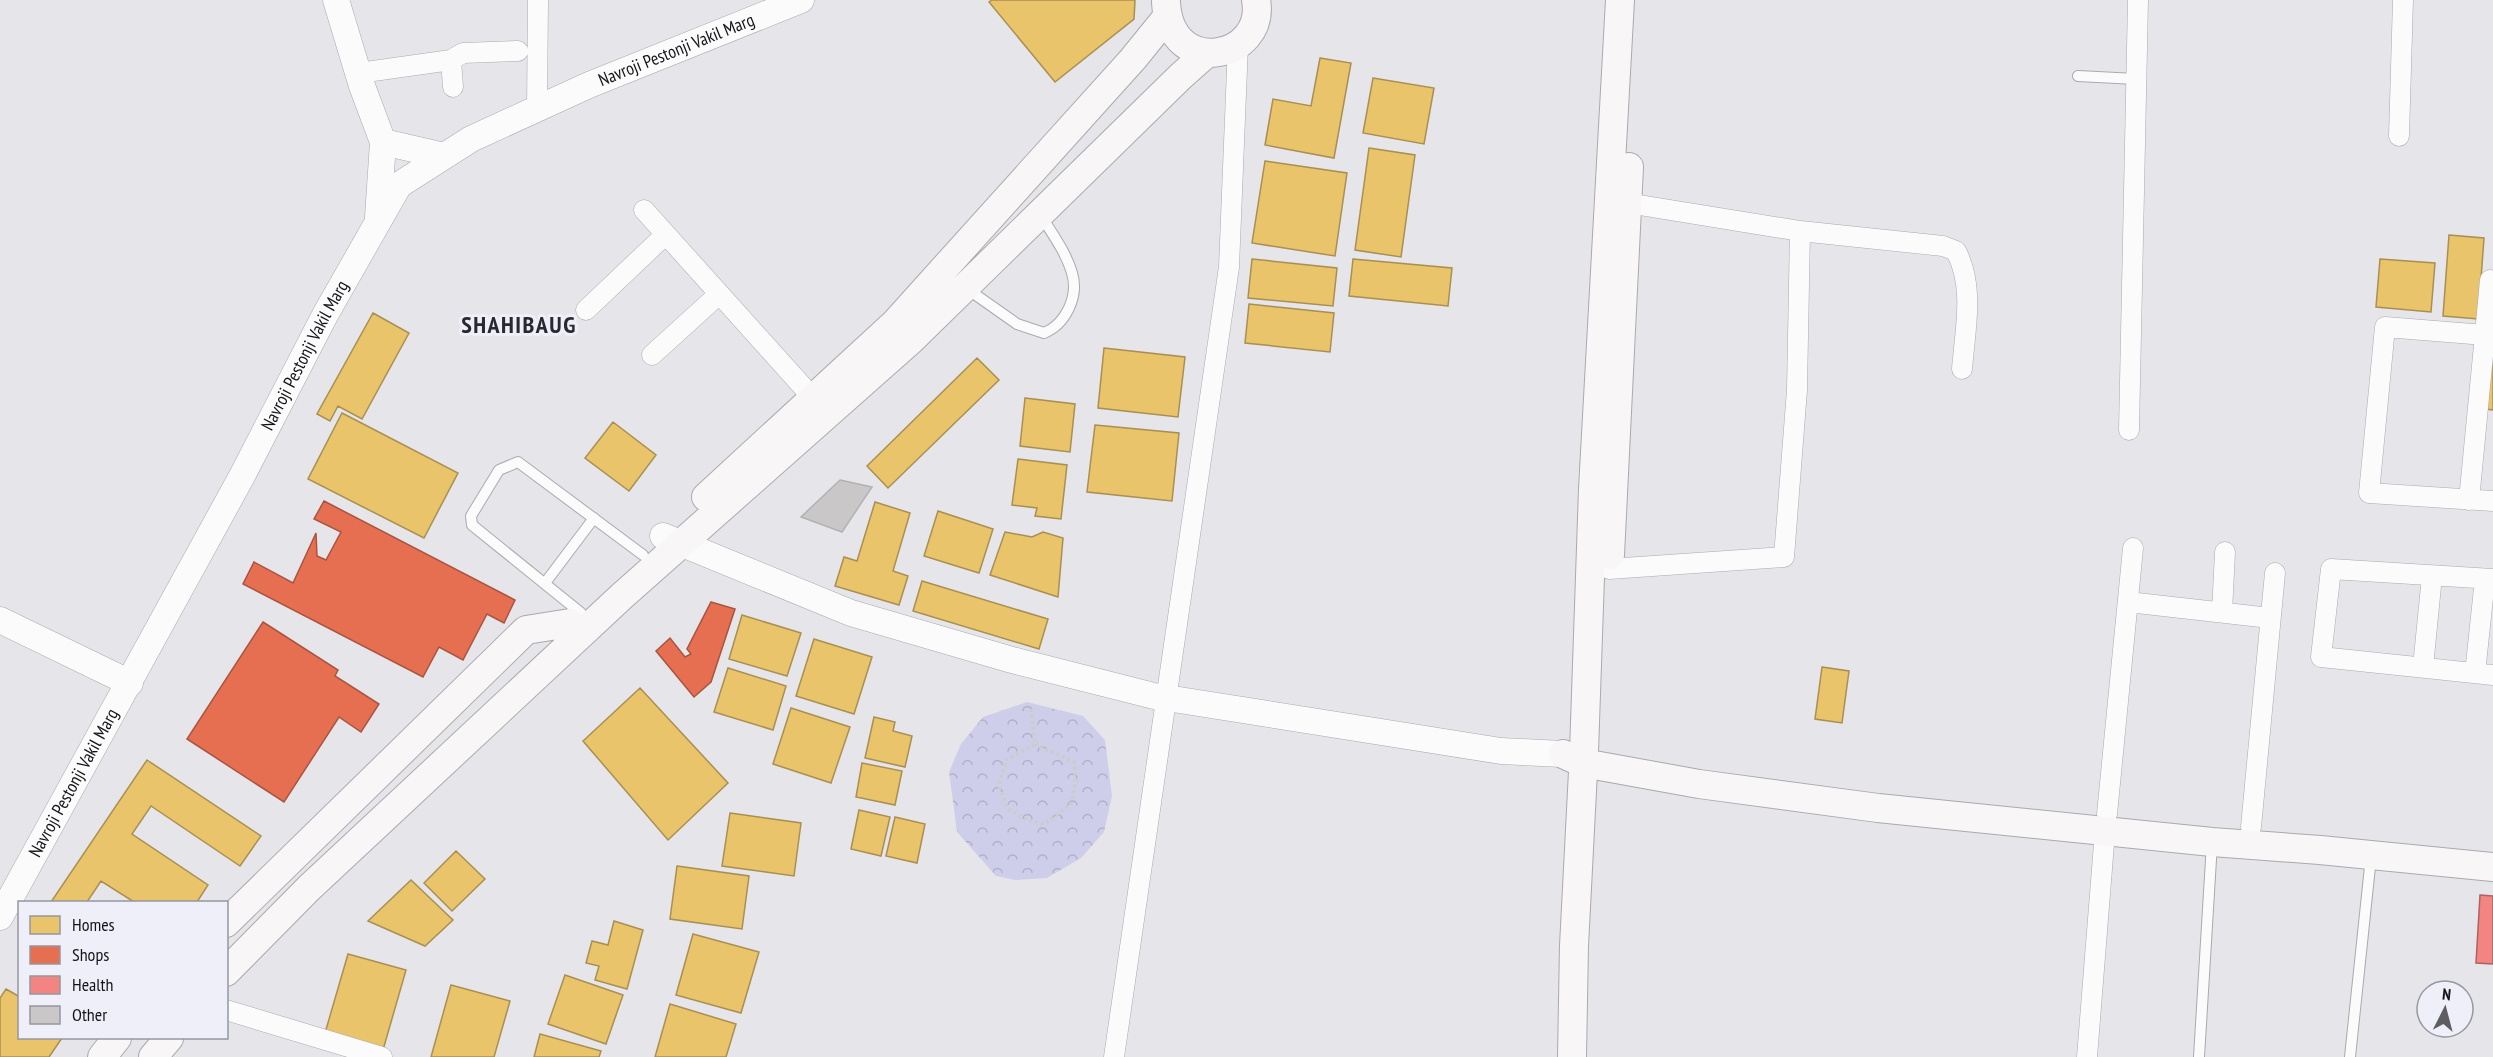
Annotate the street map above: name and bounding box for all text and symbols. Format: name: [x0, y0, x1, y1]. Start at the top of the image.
street label: Navroji Pestonji Vakil Marg: [595, 8, 757, 91]
street label: Navroji Pestonji Vakil Marg: [256, 276, 353, 434]
district label: SHAHIBAUG: [461, 309, 577, 340]
street label: Navroji Pestonji Vakil Marg: [23, 704, 123, 861]
legend: [18, 901, 228, 1039]
text: Homes: [72, 913, 115, 936]
text: Shops: [72, 943, 109, 966]
text: Health: [72, 973, 113, 996]
north arrow: [2415, 979, 2475, 1039]
text: N: [2441, 984, 2452, 1004]
text: Other: [72, 1003, 107, 1026]

